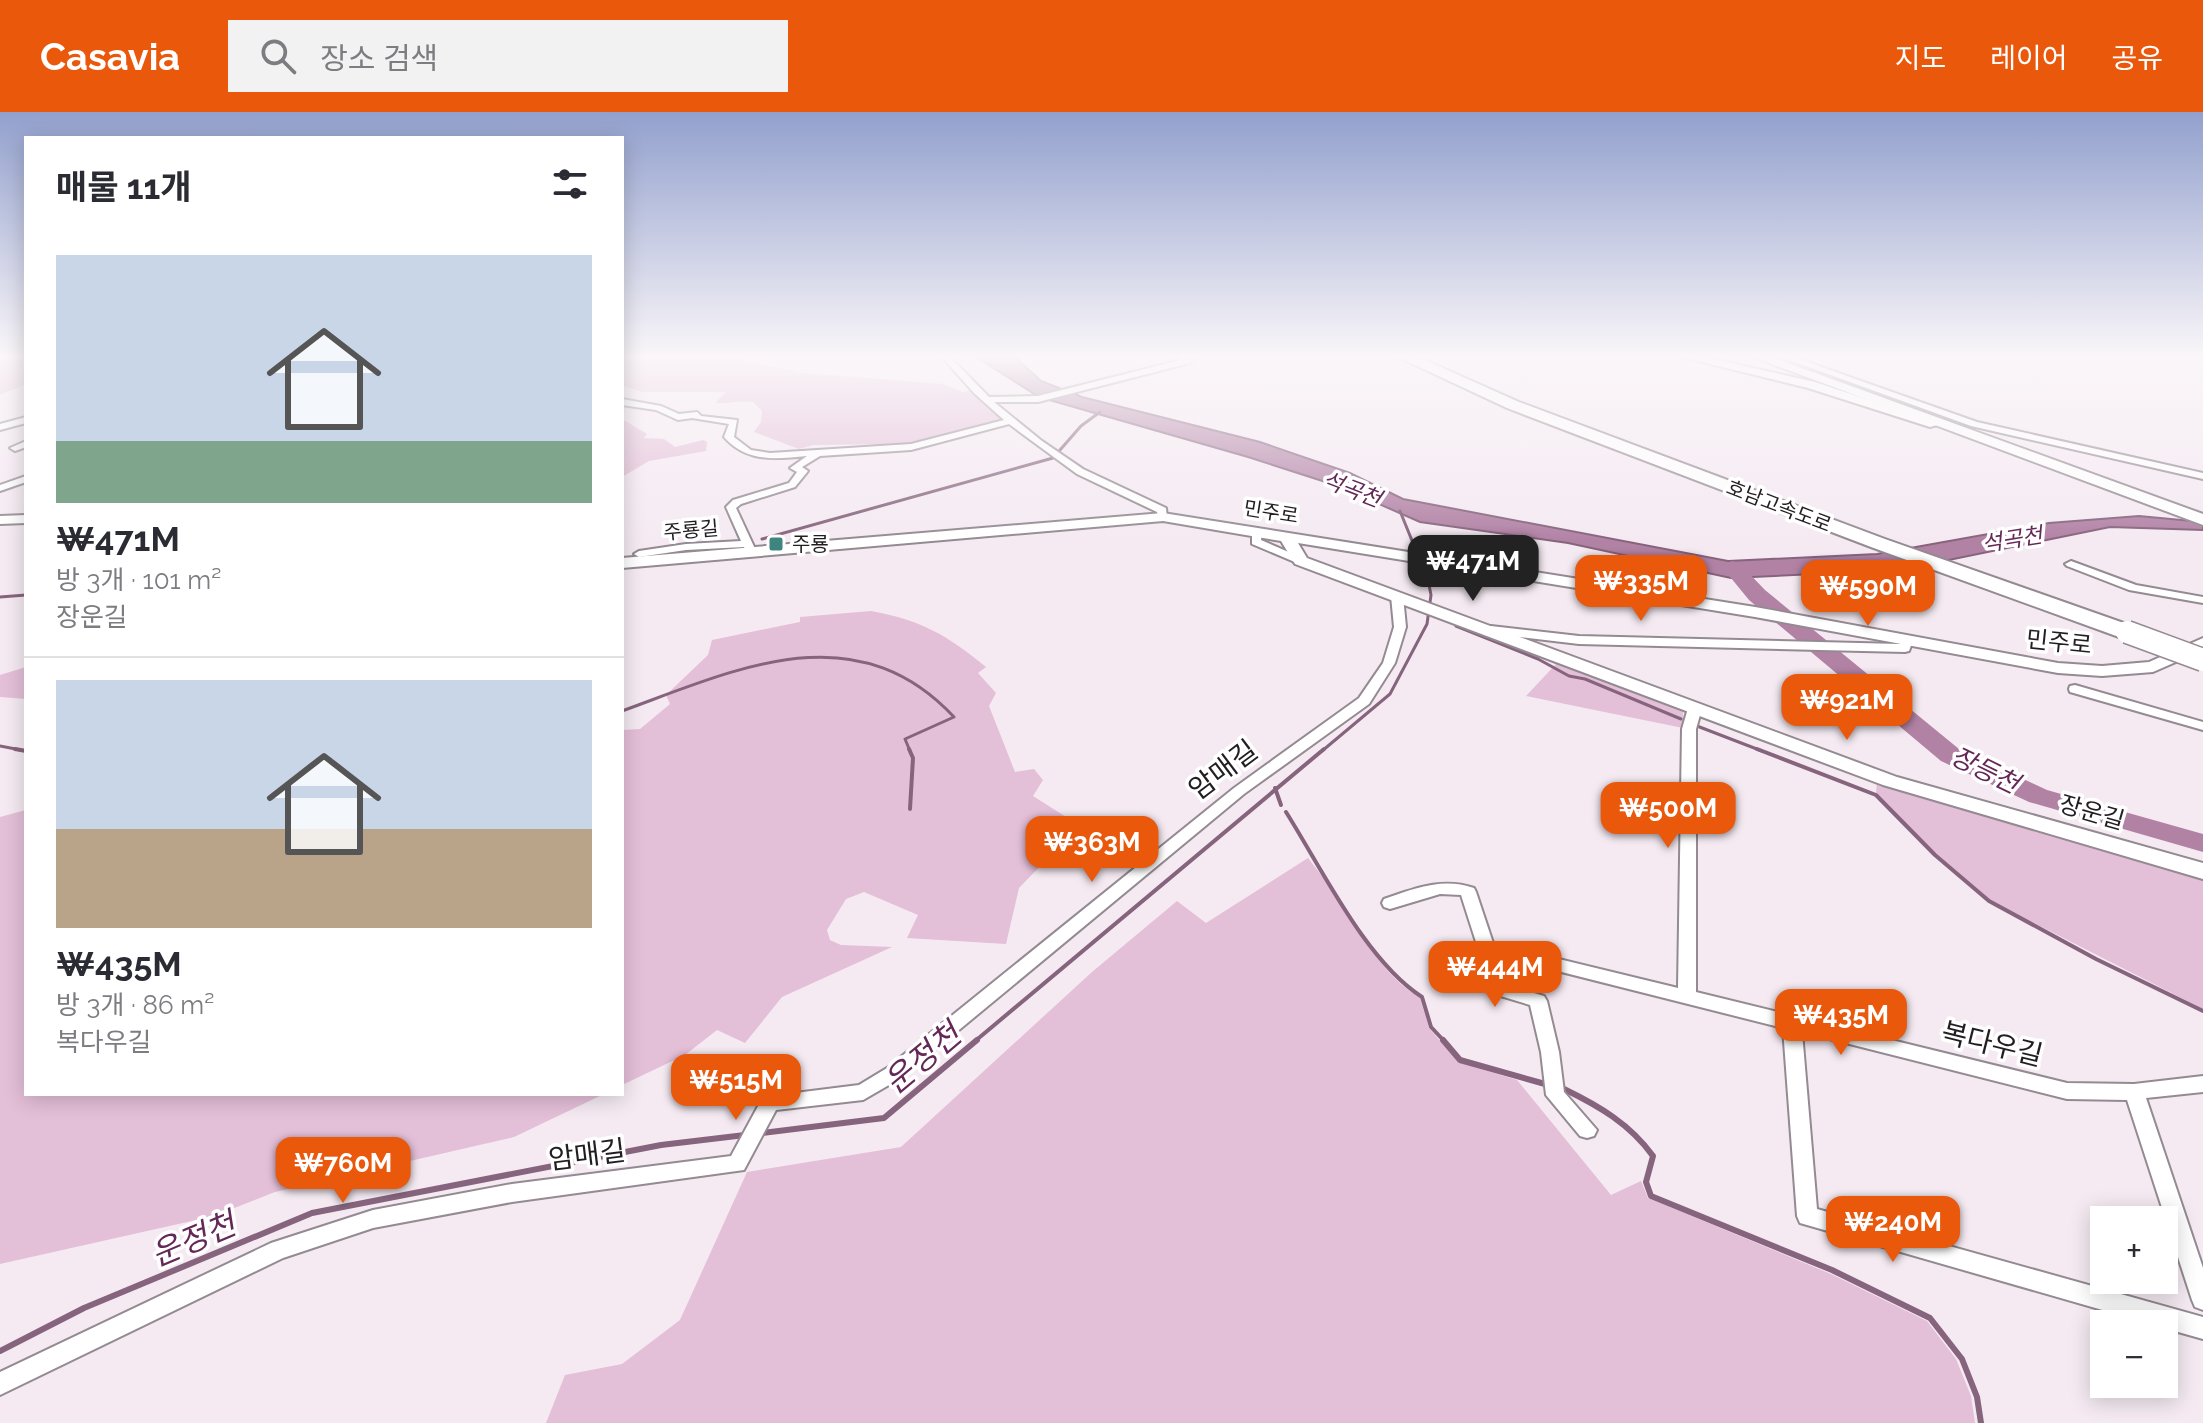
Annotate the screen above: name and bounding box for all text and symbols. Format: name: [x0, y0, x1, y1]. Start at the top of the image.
search box: [228, 20, 788, 92]
text: Casavia: [40, 34, 180, 79]
icon: search: [256, 34, 300, 78]
text: 장소 검색: [320, 41, 438, 76]
text: 지도: [1895, 42, 1946, 75]
text: 레이어: [1990, 42, 2067, 75]
text: 공유: [2111, 42, 2163, 75]
icon: filters: [548, 162, 592, 206]
text: 매물 11개: [56, 167, 192, 207]
icon: home: [252, 307, 396, 451]
water label: 석곡천: [1319, 466, 1388, 513]
street label: 호남고속도로: [1723, 475, 1835, 537]
street label: 민주로: [1242, 496, 1300, 528]
street label: 주룡길: [662, 516, 720, 544]
text: ₩471M: [56, 519, 180, 559]
water label: 석곡천: [1980, 521, 2047, 557]
place label: 주룡: [792, 532, 829, 556]
marker: 주룡: [767, 535, 785, 553]
pin: ₩471M: [1417, 535, 1529, 603]
text: ₩471M: [1426, 546, 1520, 576]
pin: ₩335M: [1585, 555, 1697, 623]
pin: ₩590M: [1812, 560, 1924, 628]
text: 방 3개 · 101 m²: [56, 565, 221, 595]
text: ₩335M: [1593, 566, 1689, 596]
text: ₩590M: [1819, 571, 1917, 601]
text: 장운길: [56, 602, 128, 632]
street label: 민주로: [2025, 624, 2093, 660]
pin: ₩921M: [1791, 674, 1903, 742]
text: ₩921M: [1799, 685, 1895, 715]
icon: home: [252, 732, 396, 876]
street label: 암매길: [1182, 734, 1264, 806]
water label: 장등천: [1946, 741, 2027, 801]
pin: ₩500M: [1612, 782, 1724, 850]
street label: 장운길: [2056, 789, 2128, 835]
text: ₩500M: [1619, 793, 1717, 823]
pin: ₩363M: [1036, 816, 1148, 884]
text: ₩363M: [1043, 827, 1141, 857]
pin: ₩444M: [1439, 941, 1551, 1009]
text: ₩435M: [56, 944, 182, 984]
text: ₩444M: [1447, 952, 1543, 982]
pin: ₩435M: [1785, 989, 1897, 1057]
text: 방 3개 · 86 m²: [56, 990, 214, 1020]
text: ₩435M: [1793, 1000, 1889, 1030]
water label: 운정천: [876, 1013, 970, 1101]
street label: 복다우길: [1938, 1016, 2046, 1072]
text: 복다우길: [56, 1027, 152, 1057]
pin: ₩515M: [680, 1054, 792, 1122]
text: ₩515M: [689, 1065, 783, 1095]
street label: 암매길: [547, 1134, 627, 1176]
pin: ₩760M: [287, 1137, 399, 1205]
text: ₩760M: [294, 1148, 392, 1178]
pin: ₩240M: [1837, 1196, 1949, 1264]
water label: 운정천: [145, 1203, 244, 1273]
map controls: [2090, 1206, 2178, 1398]
button: +: [2090, 1206, 2178, 1294]
text: ₩240M: [1844, 1207, 1942, 1237]
button: −: [2090, 1310, 2178, 1398]

